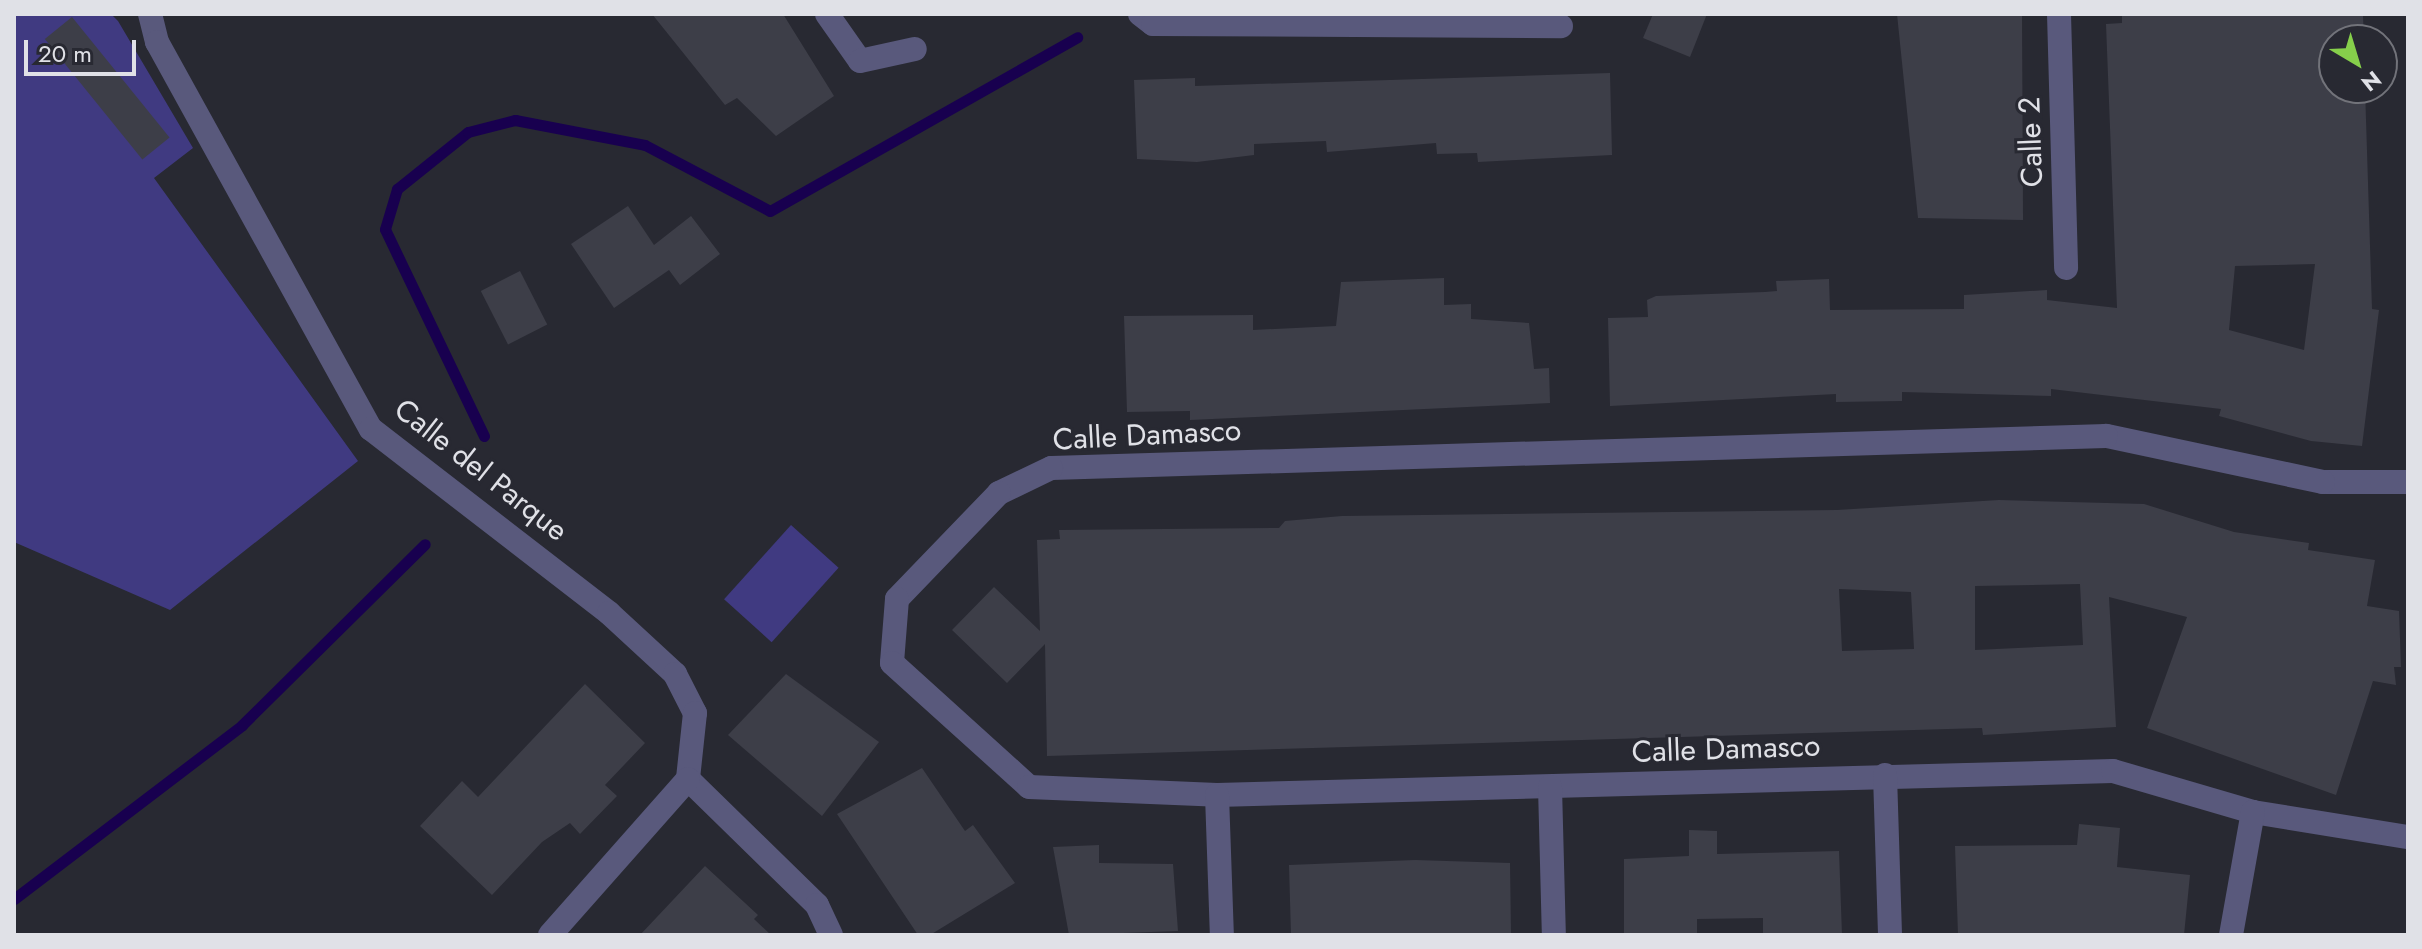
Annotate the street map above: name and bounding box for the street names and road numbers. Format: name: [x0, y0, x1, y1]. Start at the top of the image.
street label: Calle 2: [2011, 96, 2051, 188]
street label: Calle del Parque: [387, 391, 575, 549]
street label: Calle Damasco: [1052, 412, 1242, 458]
street label: Calle Damasco: [1631, 728, 1821, 770]

